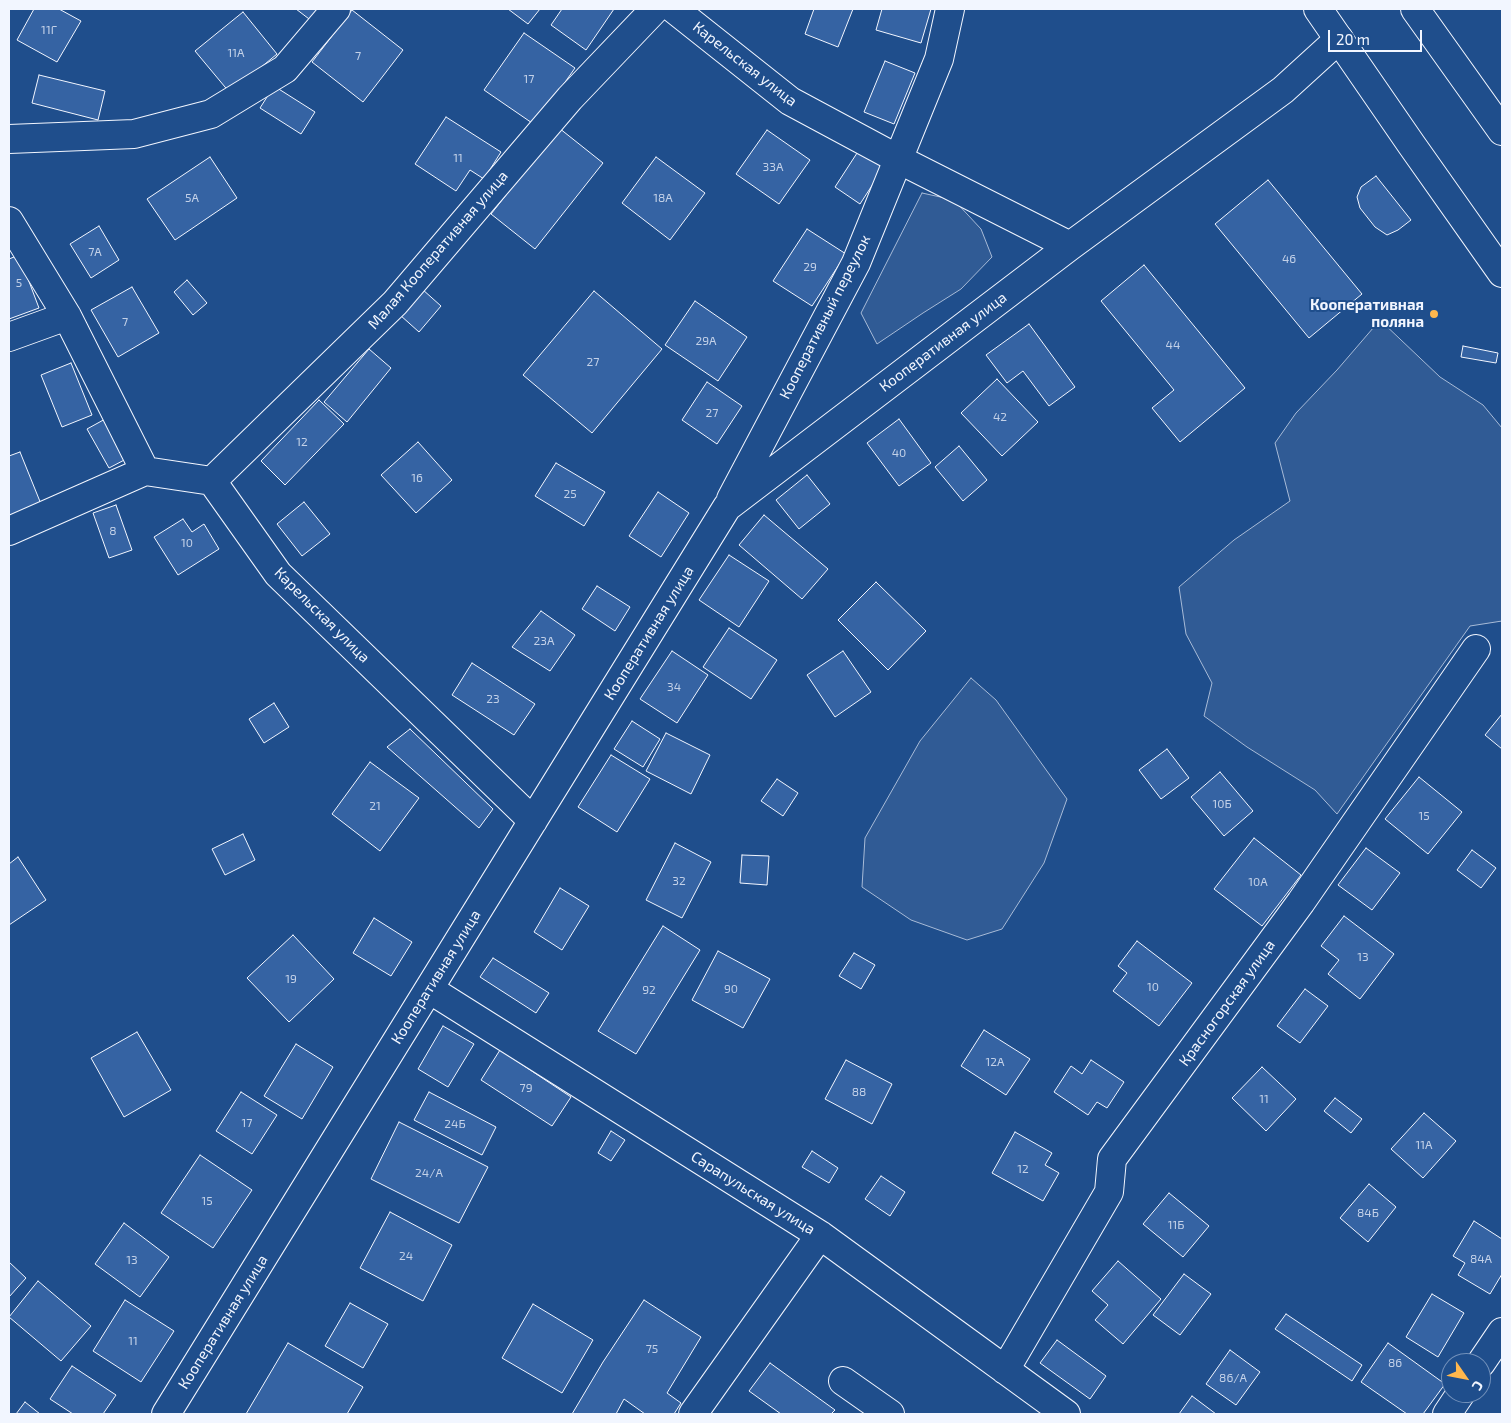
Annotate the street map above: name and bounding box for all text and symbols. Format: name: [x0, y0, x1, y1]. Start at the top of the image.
street label: Карельская улица: [689, 18, 801, 110]
scale bar: [1331, 20, 1425, 52]
house number: 11Г: [41, 23, 57, 37]
text: 20 m: [1336, 30, 1370, 48]
house number: 11А: [227, 46, 245, 60]
house number: 7: [355, 49, 361, 63]
house number: 17: [524, 72, 534, 86]
house number: 11: [453, 151, 463, 165]
house number: 33А: [763, 160, 783, 174]
street label: Малая Кооперативная улица: [364, 167, 512, 333]
house number: 5А: [185, 191, 199, 205]
house number: 18А: [653, 191, 673, 205]
street label: Кооперативный переулок: [776, 232, 874, 402]
house number: 7А: [88, 245, 102, 259]
house number: 46: [1282, 252, 1296, 266]
house number: 29: [803, 260, 817, 274]
house number: 5: [16, 276, 22, 290]
street label: Кооперативная улица: [876, 288, 1010, 396]
place label: Кооперативная поляна: [1310, 296, 1424, 331]
marker: Кооперативная поляна: [1428, 308, 1440, 320]
house number: 7: [122, 315, 128, 329]
house number: 29А: [695, 334, 717, 348]
house number: 44: [1166, 338, 1180, 352]
house number: 27: [587, 355, 599, 369]
house number: 27: [706, 406, 718, 420]
house number: 42: [993, 410, 1007, 424]
house number: 12: [296, 435, 308, 449]
house number: 40: [892, 446, 906, 460]
house number: 16: [411, 471, 423, 485]
house number: 25: [563, 487, 577, 501]
house number: 8: [109, 524, 117, 538]
house number: 10: [181, 536, 193, 550]
street label: Кооперативная улица: [600, 563, 698, 703]
street label: Карельская улица: [271, 564, 373, 666]
house number: 23А: [534, 634, 554, 648]
house number: 34: [667, 680, 681, 694]
house number: 23: [486, 692, 500, 706]
house number: 10Б: [1212, 797, 1232, 811]
house number: 21: [369, 799, 381, 813]
house number: 15: [1418, 809, 1430, 823]
house number: 32: [672, 874, 686, 888]
house number: 10А: [1248, 875, 1268, 889]
street label: Кооперативная улица: [387, 907, 485, 1047]
street label: Красногорская улица: [1175, 936, 1279, 1070]
house number: 13: [1357, 950, 1369, 964]
house number: 19: [285, 972, 297, 986]
house number: 10: [1147, 980, 1159, 994]
house number: 90: [724, 982, 738, 996]
house number: 92: [642, 983, 656, 997]
house number: 12А: [986, 1055, 1004, 1069]
house number: 79: [519, 1081, 533, 1095]
house number: 88: [852, 1085, 866, 1099]
house number: 11: [1259, 1092, 1269, 1106]
house number: 17: [242, 1116, 252, 1130]
house number: 24Б: [444, 1117, 466, 1131]
house number: 11А: [1415, 1138, 1433, 1152]
street label: Сарапульская улица: [688, 1147, 818, 1239]
house number: 12: [1017, 1162, 1029, 1176]
house number: 24/А: [415, 1166, 443, 1180]
house number: 15: [201, 1194, 213, 1208]
house number: 84Б: [1357, 1206, 1379, 1220]
house number: 11Б: [1168, 1218, 1184, 1232]
house number: 24: [399, 1249, 413, 1263]
street label: Кооперативная улица: [174, 1252, 272, 1392]
house number: 84А: [1470, 1252, 1492, 1266]
house number: 13: [126, 1253, 138, 1267]
house number: 11: [128, 1334, 138, 1348]
house number: 75: [646, 1342, 658, 1356]
north arrow: [1441, 1353, 1491, 1403]
house number: 86: [1388, 1356, 1402, 1370]
house number: 86/А: [1219, 1371, 1247, 1385]
text: С: [1469, 1378, 1488, 1394]

